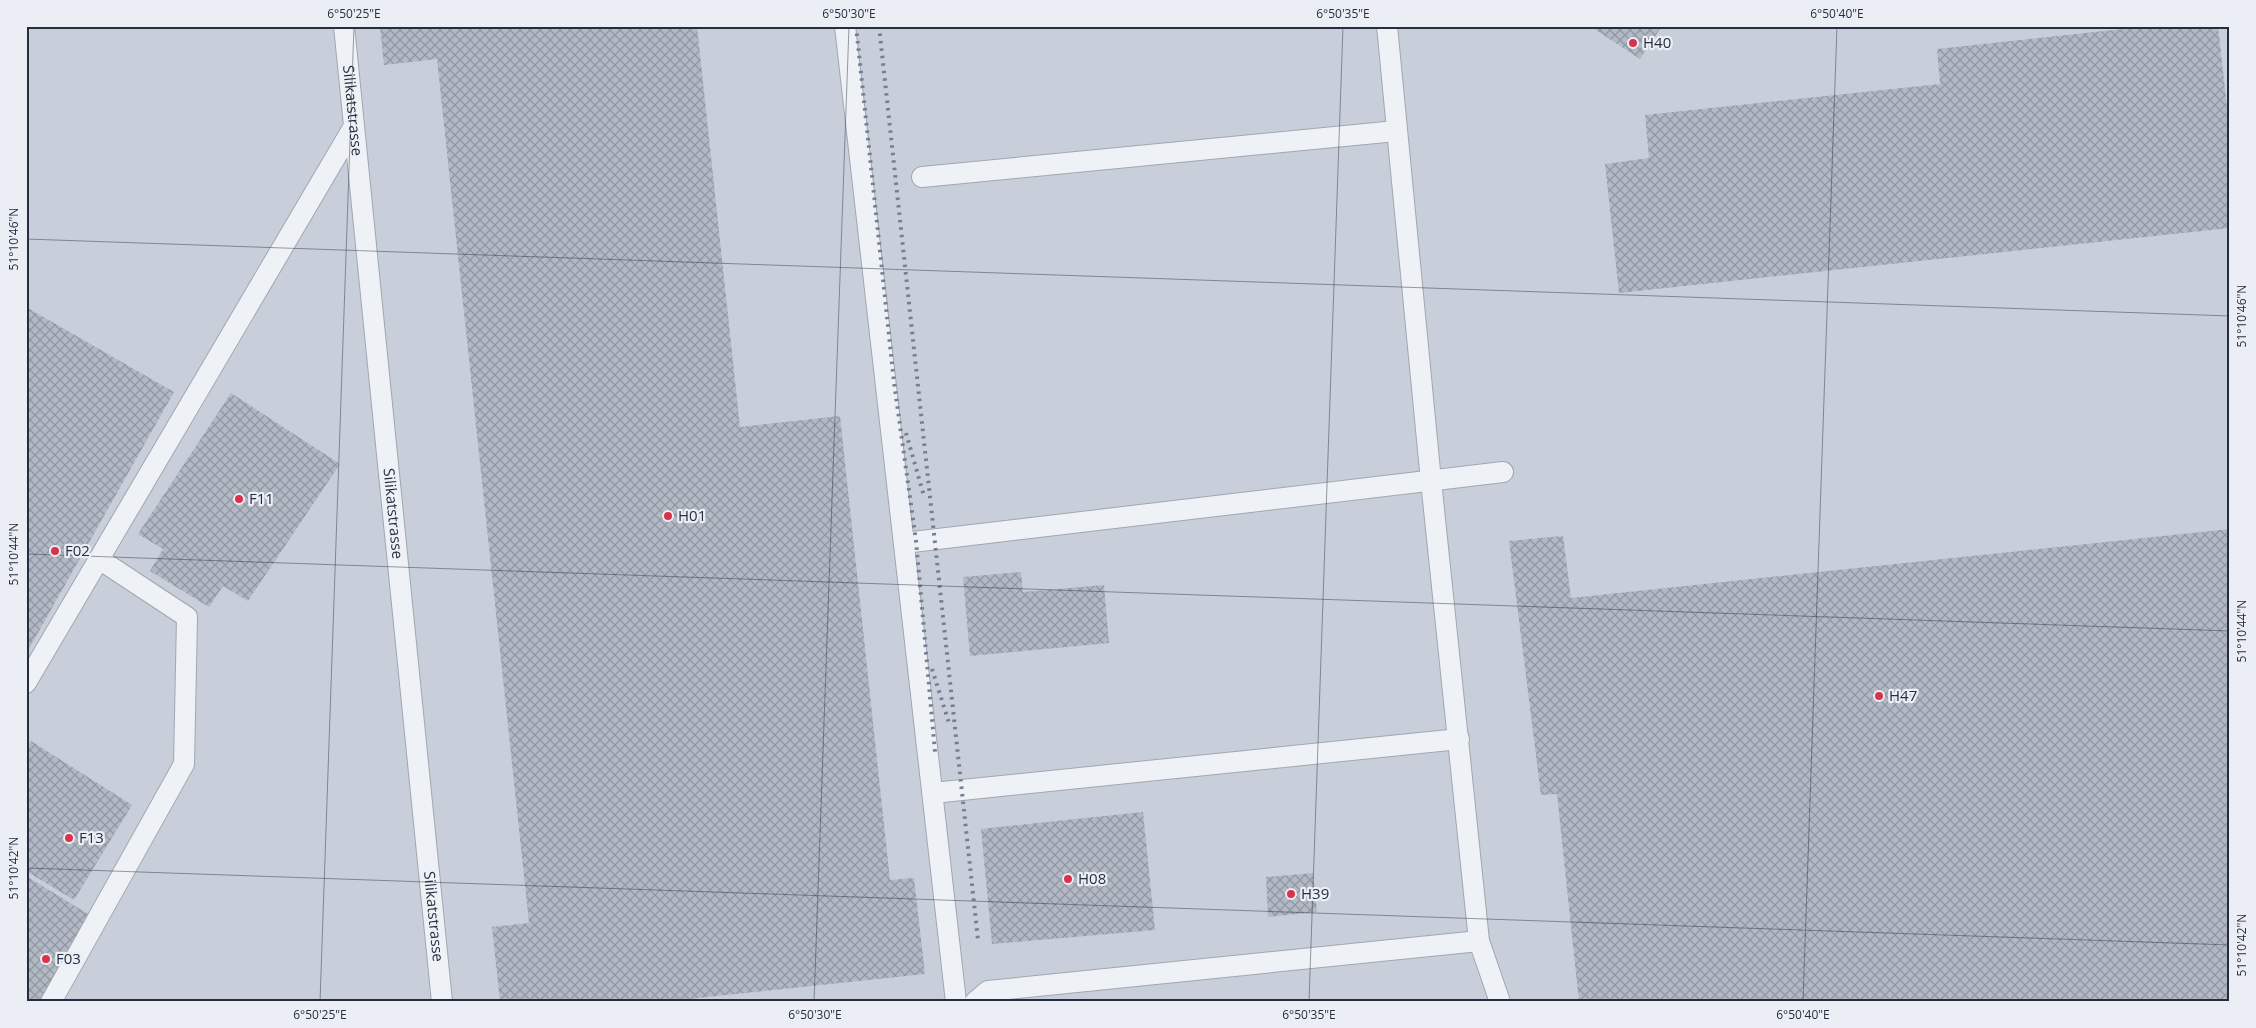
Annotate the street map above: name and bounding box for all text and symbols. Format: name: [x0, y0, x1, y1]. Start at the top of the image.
text: 6°50'25"E: [327, 5, 381, 22]
text: 6°50'30"E: [822, 5, 876, 22]
text: 6°50'35"E: [1316, 5, 1370, 22]
text: 6°50'40"E: [1810, 5, 1864, 22]
place label: H40: [1643, 32, 1671, 52]
marker: H40: [1627, 37, 1639, 49]
street label: Silikatstrasse: [339, 64, 368, 157]
text: 51°10'46"N: [5, 208, 22, 270]
text: 51°10'46"N: [2233, 285, 2250, 347]
street label: Silikatstrasse: [379, 467, 408, 560]
place label: F11: [249, 488, 274, 508]
marker: F11: [233, 493, 245, 505]
place label: H01: [678, 505, 706, 525]
marker: H01: [662, 510, 674, 522]
text: 51°10'44"N: [5, 523, 22, 585]
place label: F02: [65, 540, 90, 560]
marker: F02: [49, 545, 61, 557]
text: 51°10'44"N: [2233, 600, 2250, 662]
place label: H47: [1889, 685, 1917, 705]
marker: H47: [1873, 690, 1885, 702]
place label: F13: [79, 827, 104, 847]
marker: F13: [63, 832, 75, 844]
text: 51°10'42"N: [5, 837, 22, 899]
place label: H08: [1078, 868, 1106, 888]
street label: Silikatstrasse: [420, 870, 449, 963]
marker: H08: [1062, 873, 1074, 885]
place label: H39: [1301, 883, 1329, 903]
marker: H39: [1285, 888, 1297, 900]
text: 51°10'42"N: [2233, 914, 2250, 976]
place label: F03: [56, 948, 81, 968]
marker: F03: [40, 953, 52, 965]
text: 6°50'25"E: [293, 1006, 347, 1023]
text: 6°50'30"E: [788, 1006, 842, 1023]
text: 6°50'35"E: [1282, 1006, 1336, 1023]
text: 6°50'40"E: [1776, 1006, 1830, 1023]

